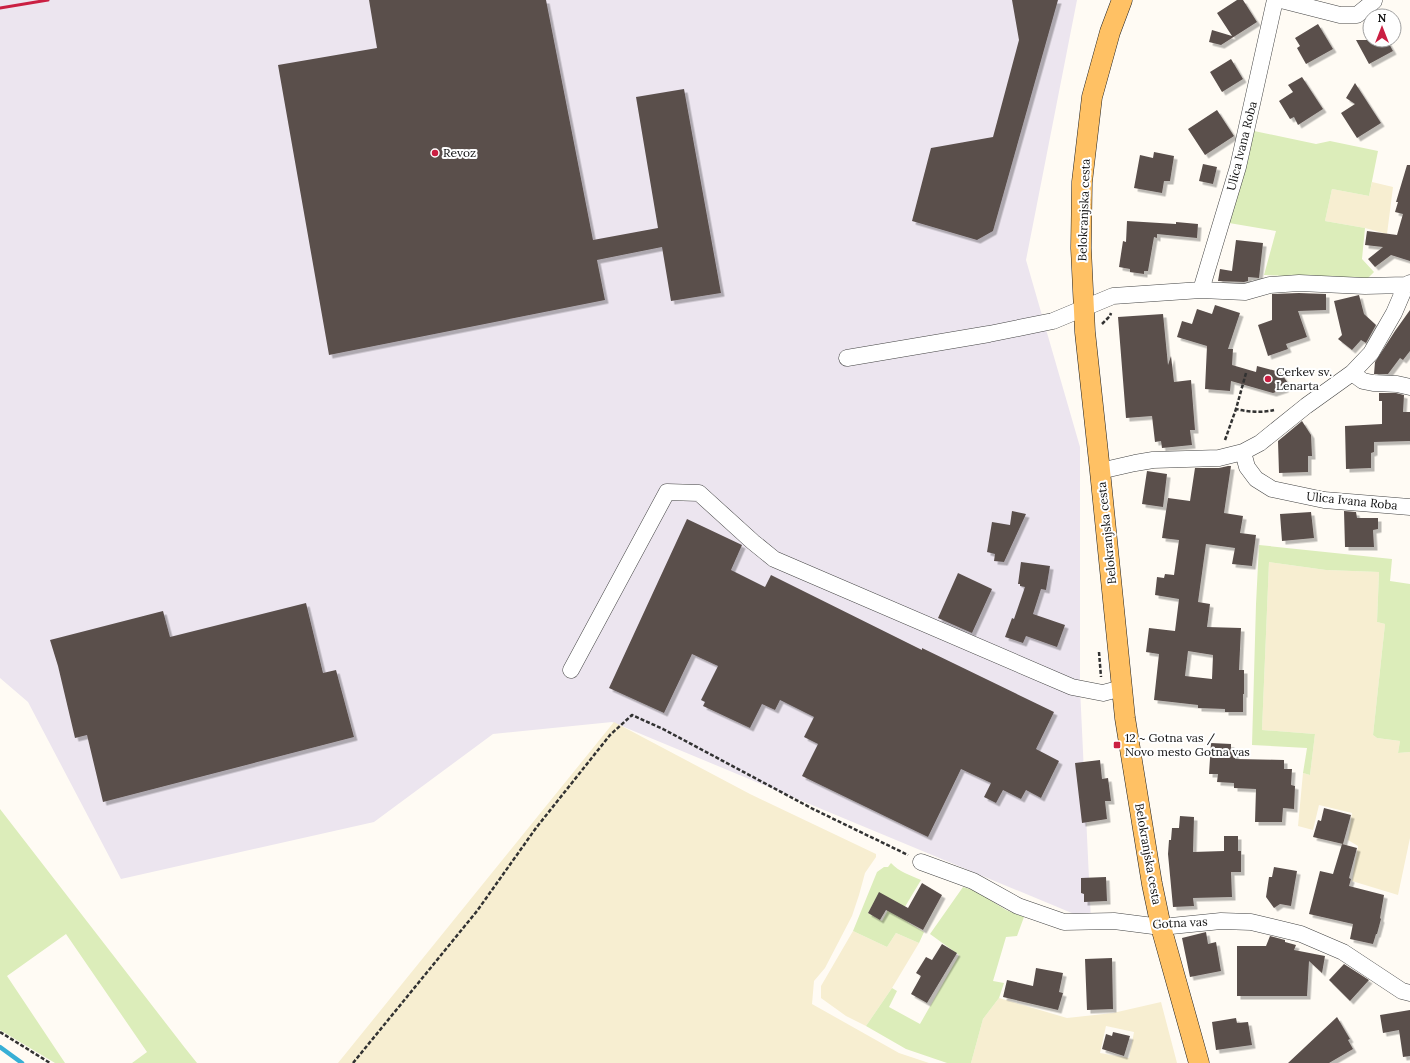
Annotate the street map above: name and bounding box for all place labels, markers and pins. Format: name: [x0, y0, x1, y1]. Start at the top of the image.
place label: Revoz: [443, 145, 476, 160]
marker: Revoz: [430, 148, 440, 158]
place label: Cerkev sv. Lenarta: [1276, 364, 1332, 393]
marker: Cerkev sv. Lenarta: [1263, 374, 1273, 384]
place label: 12 ~ Gotna vas / Novo mesto Gotna vas: [1125, 730, 1250, 759]
marker: 12 ~ Gotna vas / Novo mesto Gotna vas: [1112, 740, 1122, 750]

